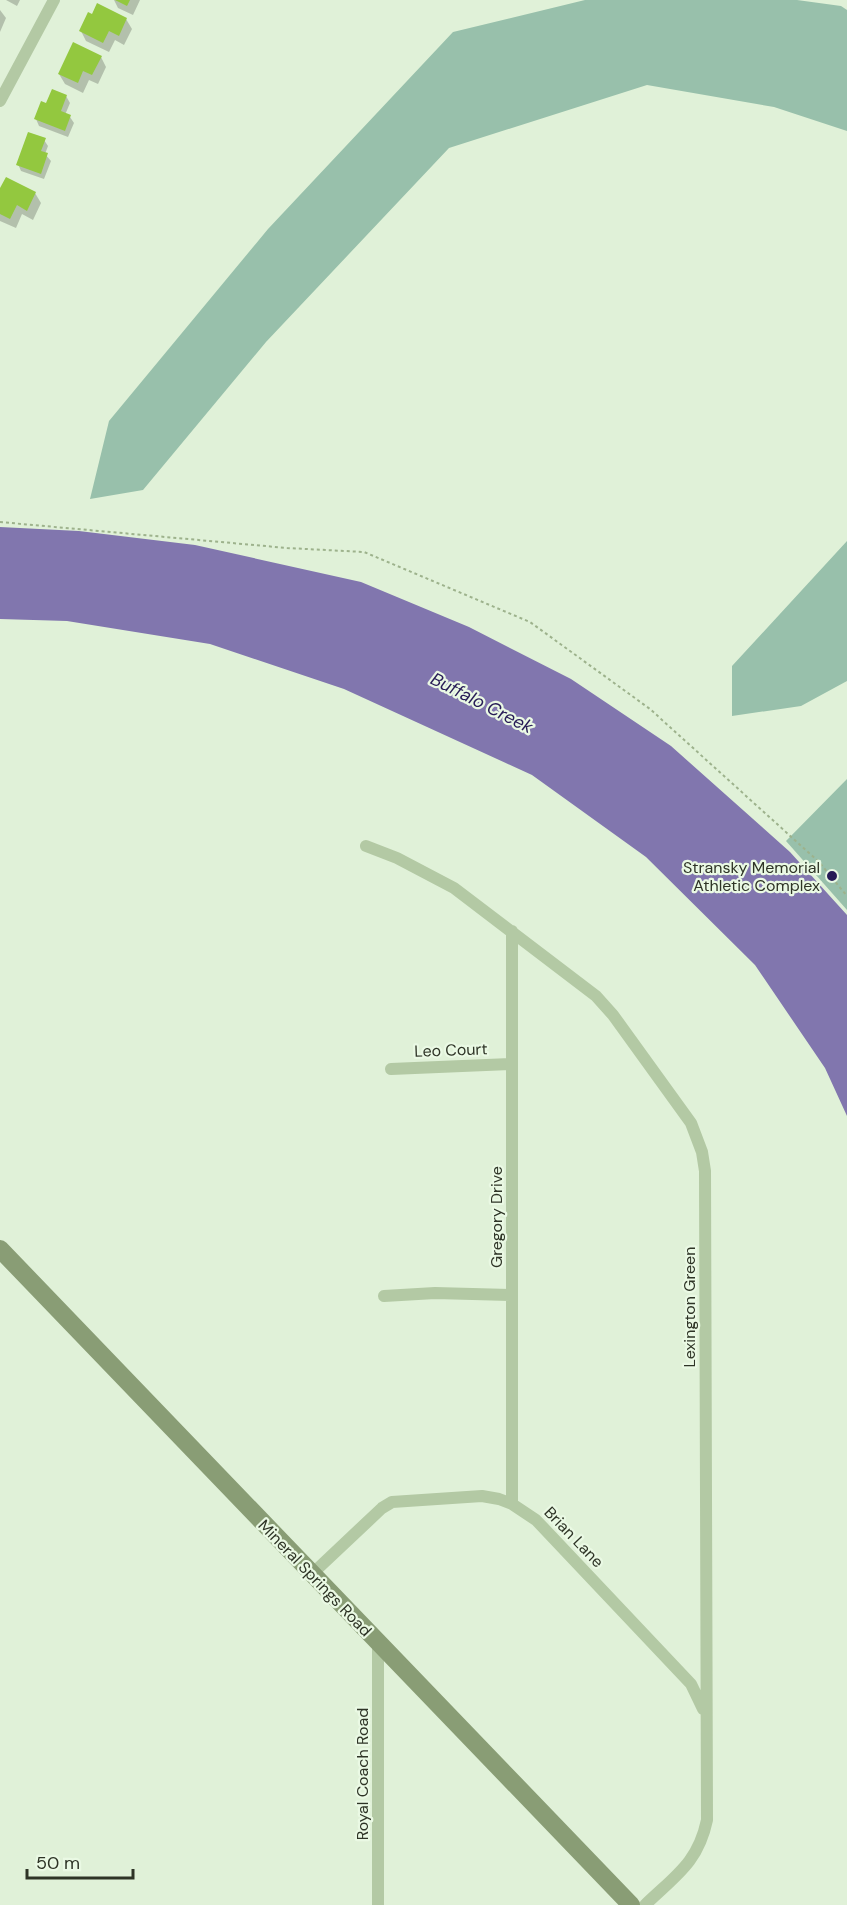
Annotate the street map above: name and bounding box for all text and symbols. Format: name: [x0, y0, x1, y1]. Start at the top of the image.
water label: Buffalo Creek: [427, 667, 538, 739]
place label: Stransky Memorial Athletic Complex: [683, 857, 820, 896]
marker: Stransky Memorial Athletic Complex: [825, 869, 839, 883]
street label: Leo Court: [414, 1038, 488, 1062]
street label: Gregory Drive: [486, 1166, 507, 1268]
street label: Lexington Green: [679, 1247, 700, 1367]
street label: Brian Lane: [540, 1502, 608, 1572]
street label: Mineral Springs Road: [254, 1515, 376, 1641]
street label: Royal Coach Road: [352, 1708, 373, 1840]
scale bar: [27, 1842, 134, 1880]
text: 50 m: [36, 1851, 80, 1875]

